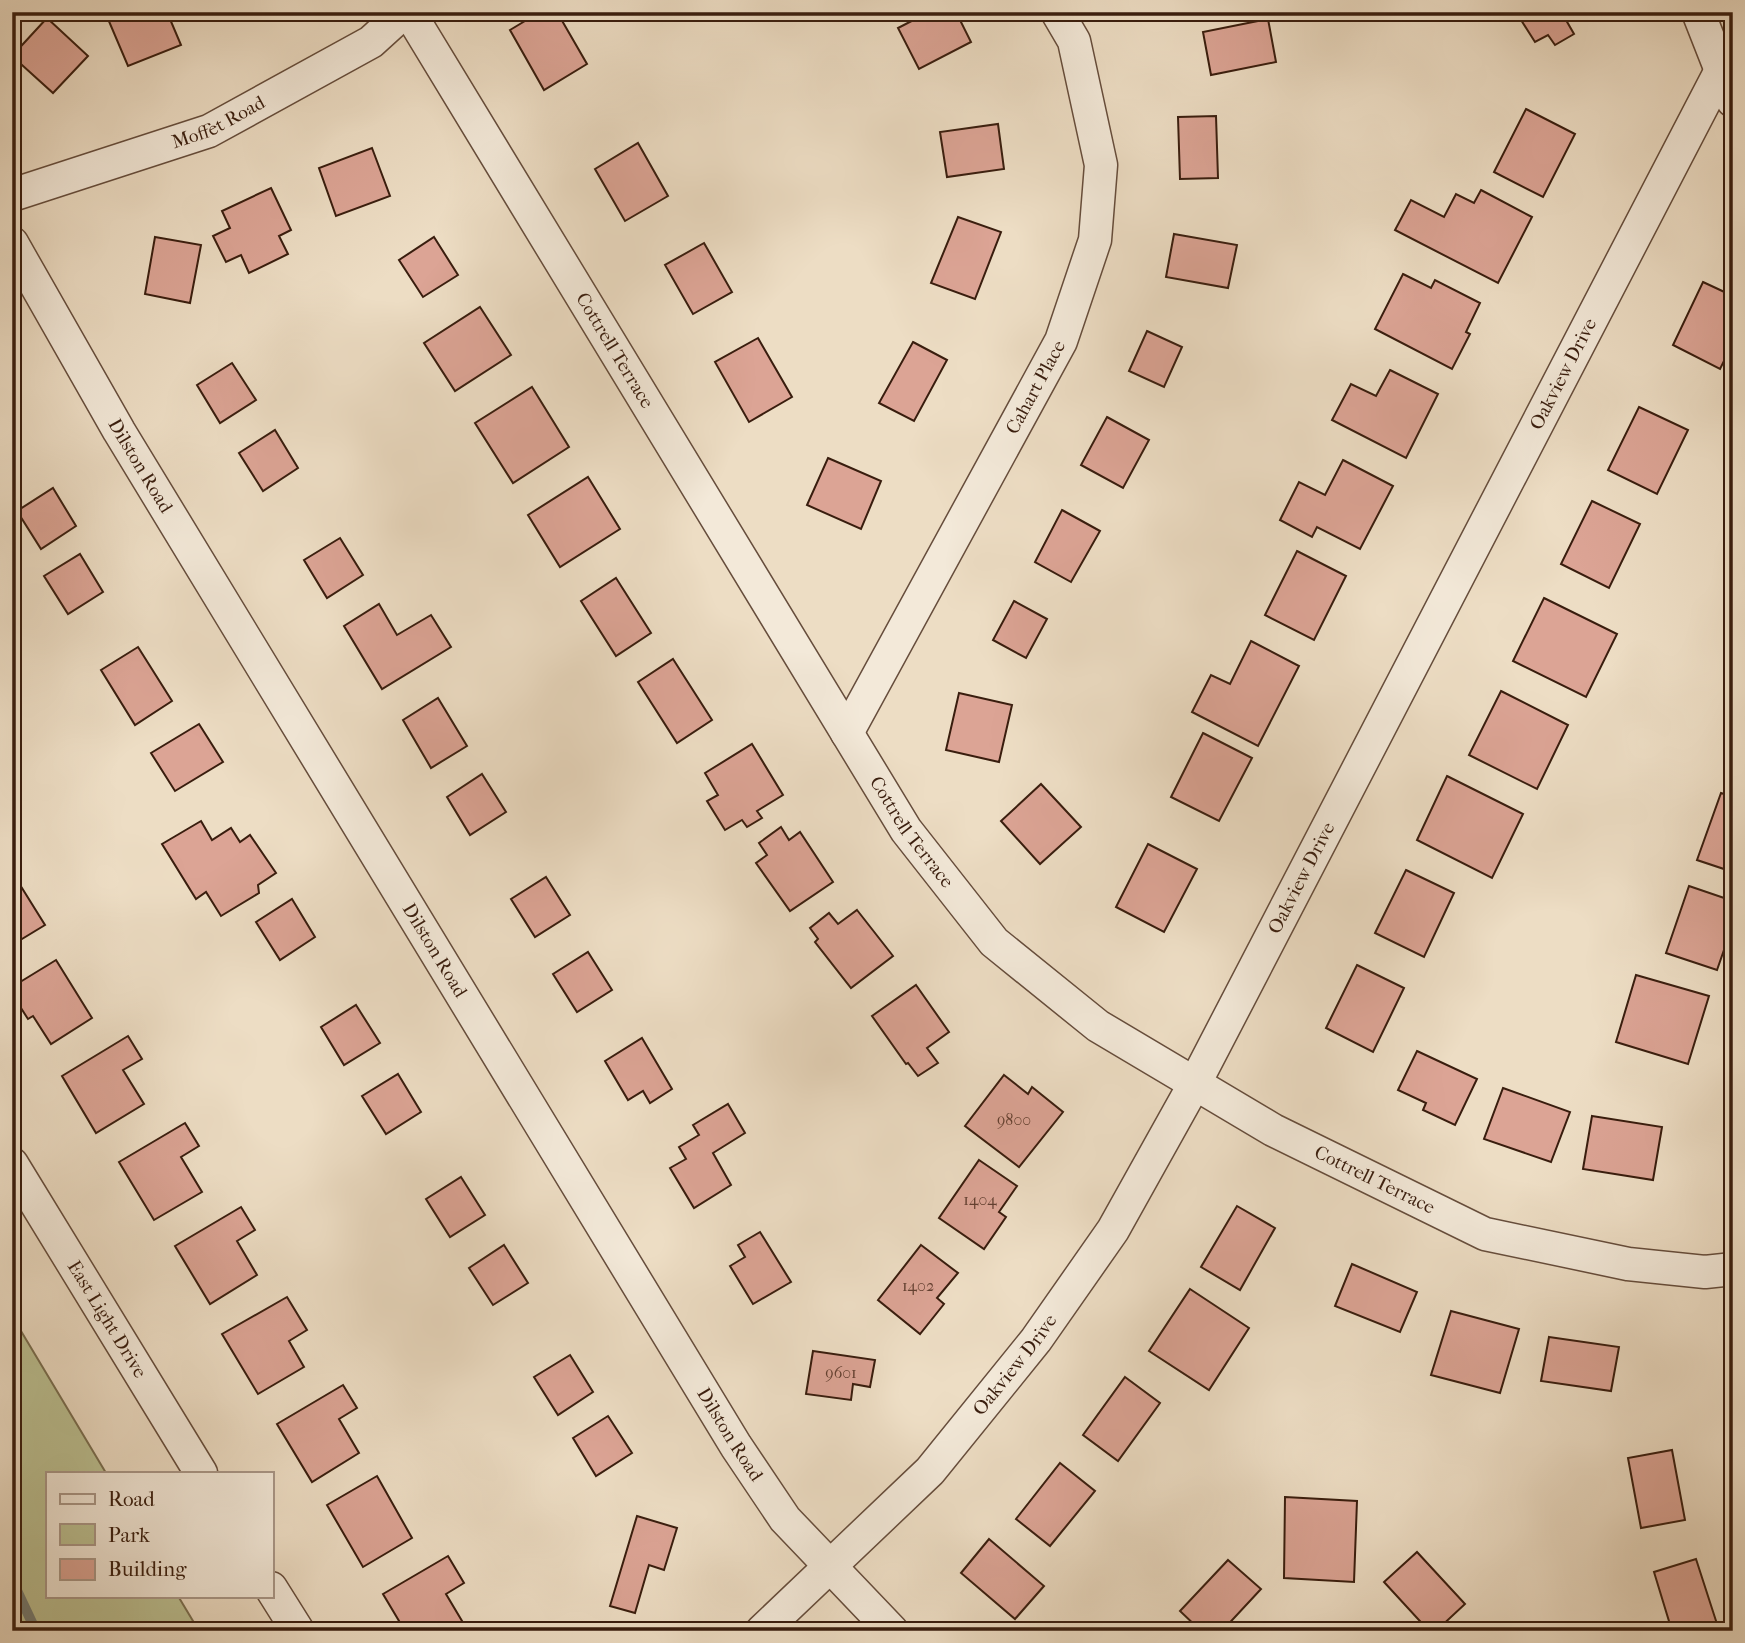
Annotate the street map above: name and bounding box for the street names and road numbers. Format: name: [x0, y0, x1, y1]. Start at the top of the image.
street label: Moffet Road: [169, 91, 269, 153]
street label: Cottrell Terrace: [571, 289, 658, 412]
street label: Oakview Drive: [1525, 315, 1601, 433]
street label: Cahart Place: [1001, 337, 1070, 438]
street label: Dilston Road: [103, 415, 177, 517]
street label: Cottrell Terrace: [865, 772, 958, 892]
street label: Oakview Drive: [1263, 819, 1339, 938]
street label: Dilston Road: [398, 899, 472, 1002]
street label: Cottrell Terrace: [1311, 1141, 1438, 1219]
street label: East Light Drive: [63, 1257, 151, 1382]
street label: Oakview Drive: [968, 1310, 1062, 1420]
street label: Dilston Road: [692, 1384, 768, 1486]

